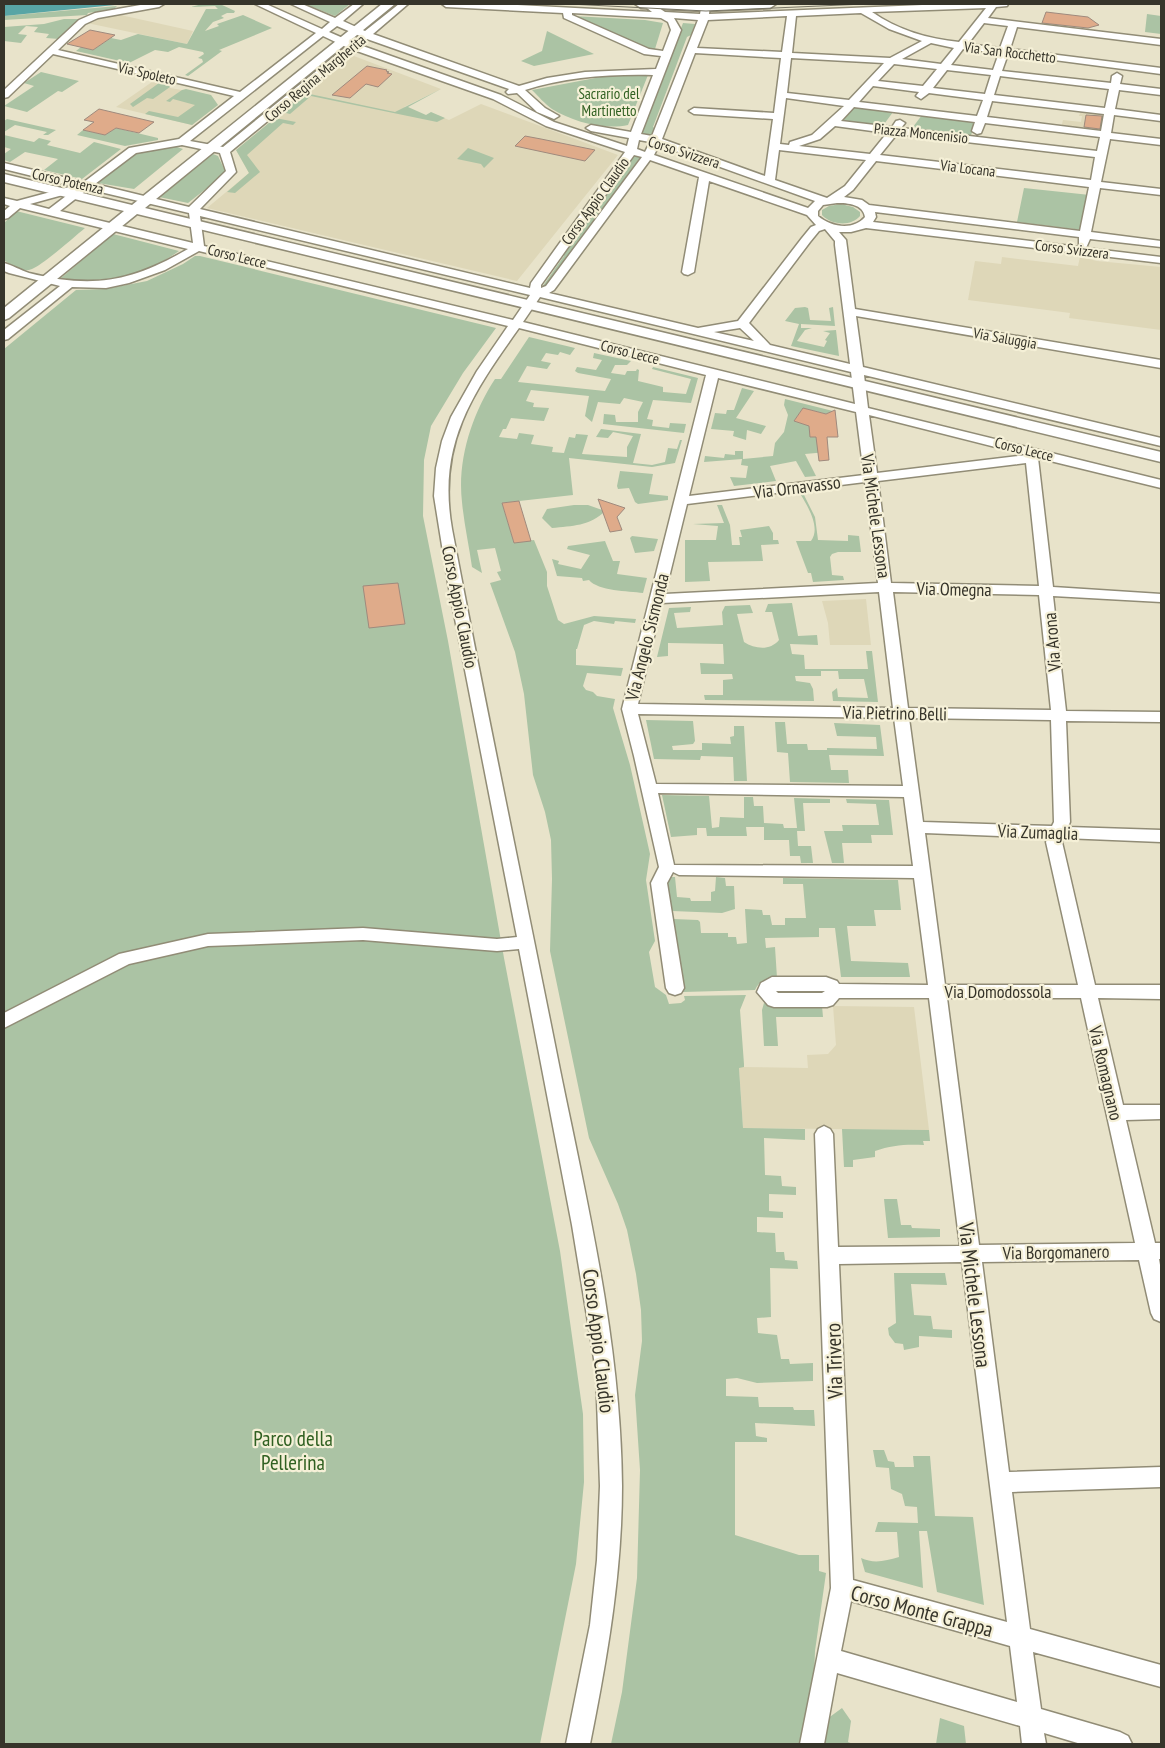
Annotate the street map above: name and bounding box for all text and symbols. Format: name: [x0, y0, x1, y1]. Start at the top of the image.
street label: Corso Regina Margherita: [260, 30, 370, 126]
street label: Via San Rocchetto: [962, 37, 1057, 67]
street label: Via Spoleto: [115, 57, 178, 89]
park label: Sacrario del Martinetto: [578, 84, 640, 120]
street label: Piazza Moncenisio: [873, 119, 969, 147]
street label: Corso Svizzera: [646, 131, 722, 173]
street label: Corso Appio Claudio: [557, 154, 633, 248]
street label: Via Locana: [938, 155, 997, 181]
street label: Corso Potenza: [30, 164, 106, 198]
street label: Corso Svizzera: [1034, 235, 1110, 263]
street label: Corso Lecce: [206, 240, 268, 272]
street label: Via Saluggia: [971, 323, 1038, 353]
street label: Corso Lecce: [599, 336, 661, 368]
street label: Corso Lecce: [993, 433, 1055, 465]
street label: Via Michele Lessona: [856, 452, 896, 579]
street label: Via Ornavasso: [751, 470, 842, 504]
street label: Corso Appio Claudio: [437, 544, 483, 670]
street label: Via Angelo Sismonda: [620, 571, 674, 704]
street label: Via Omegna: [915, 577, 992, 601]
street label: Via Arona: [1038, 612, 1066, 673]
street label: Via Pietrino Belli: [842, 701, 947, 725]
street label: Via Zumaglia: [996, 819, 1079, 845]
street label: Via Domodossola: [944, 980, 1051, 1003]
street label: Via Romagnano: [1084, 1022, 1128, 1123]
street label: Via Michele Lessona: [953, 1220, 997, 1369]
street label: Via Borgomanero: [1001, 1240, 1110, 1264]
street label: Corso Appio Claudio: [577, 1267, 621, 1415]
street label: Via Trivero: [819, 1322, 849, 1401]
park label: Parco della Pellerina: [253, 1425, 333, 1476]
street label: Corso Monte Grappa: [848, 1579, 996, 1643]

